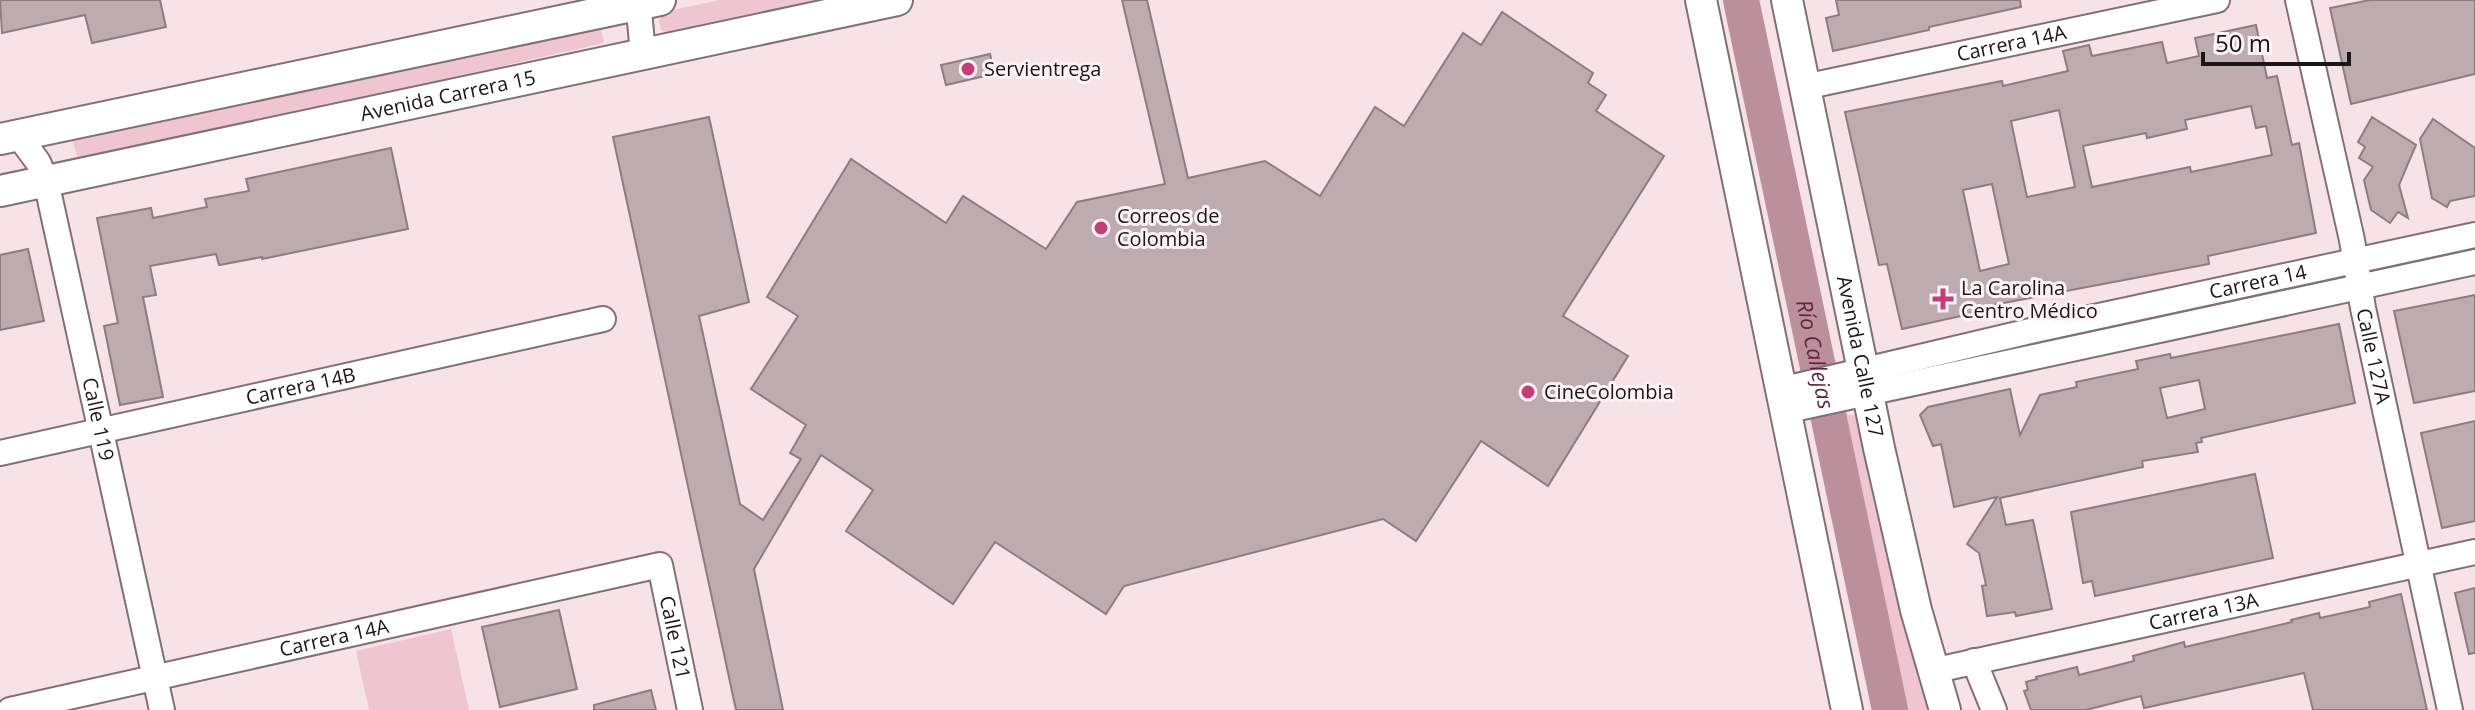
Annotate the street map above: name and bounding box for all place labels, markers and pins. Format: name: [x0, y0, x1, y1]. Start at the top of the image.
place label: Servientrega: [984, 55, 1101, 82]
marker: Servientrega: [959, 60, 977, 78]
place label: Correos de Colombia: [1117, 202, 1219, 252]
marker: Correos de Colombia: [1092, 219, 1110, 237]
place label: La Carolina Centro Médico: [1961, 274, 2098, 324]
marker: La Carolina Centro Médico: [1932, 288, 1954, 310]
place label: CineColombia: [1544, 378, 1674, 405]
marker: CineColombia: [1519, 383, 1537, 401]

